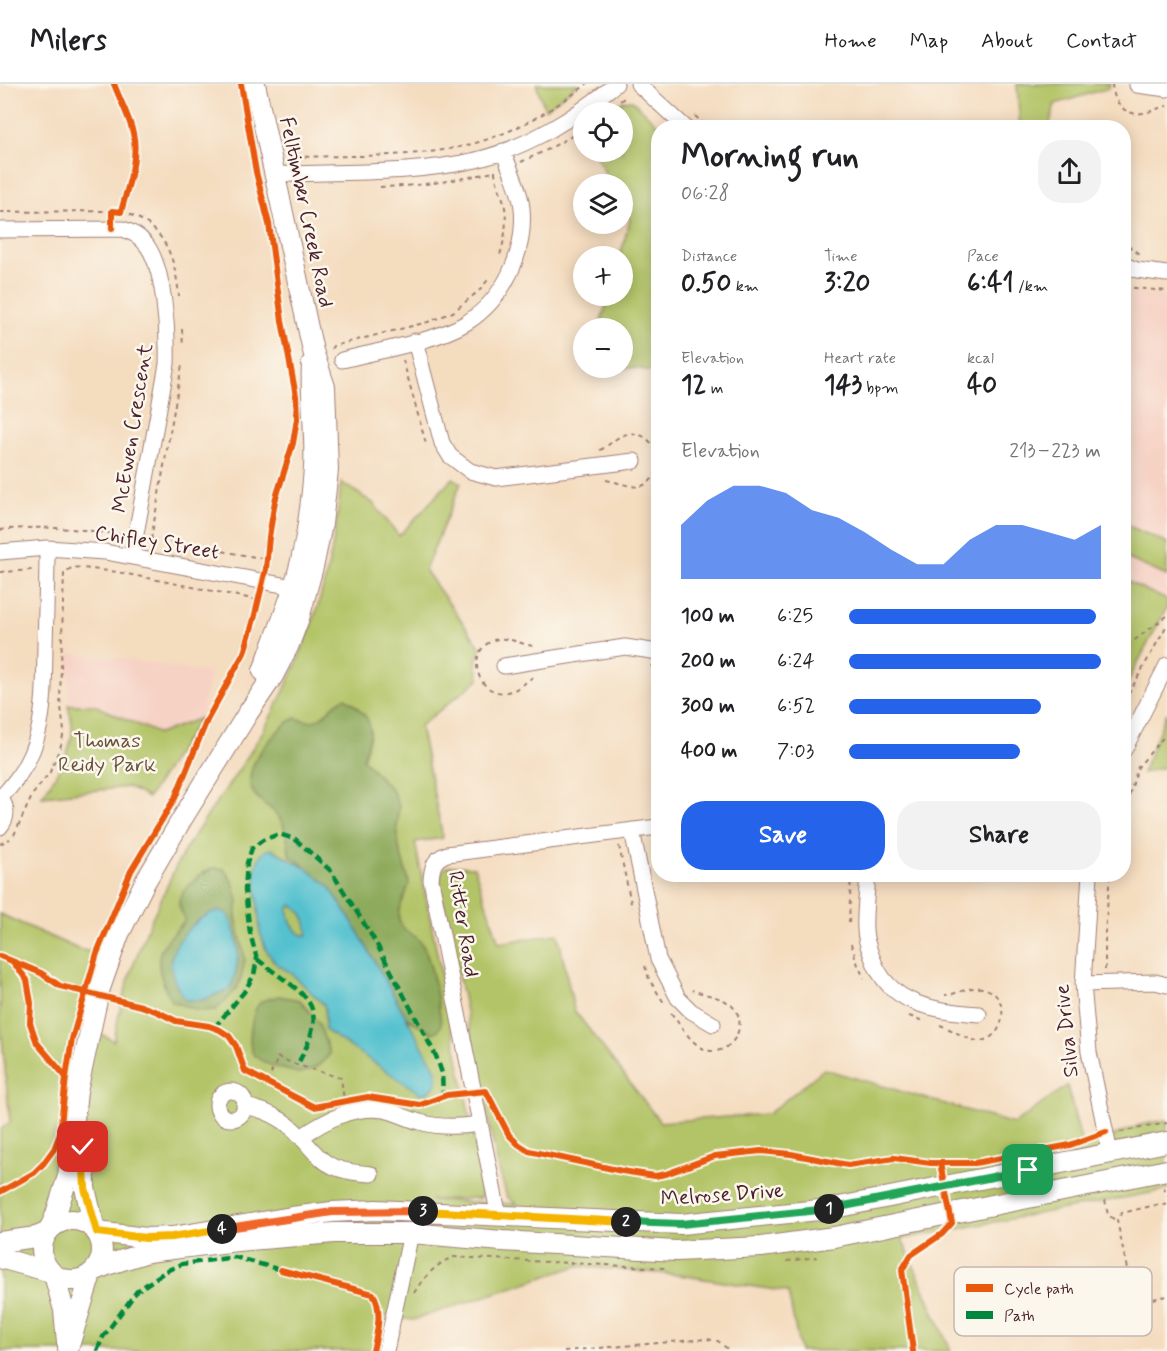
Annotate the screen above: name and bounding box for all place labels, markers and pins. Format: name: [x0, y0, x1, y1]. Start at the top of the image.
pin: [57, 1121, 108, 1172]
pin: [1002, 1144, 1053, 1195]
pin: 1: [814, 1194, 844, 1224]
pin: 3: [408, 1196, 438, 1226]
pin: 2: [611, 1207, 641, 1237]
pin: 4: [207, 1214, 237, 1244]

